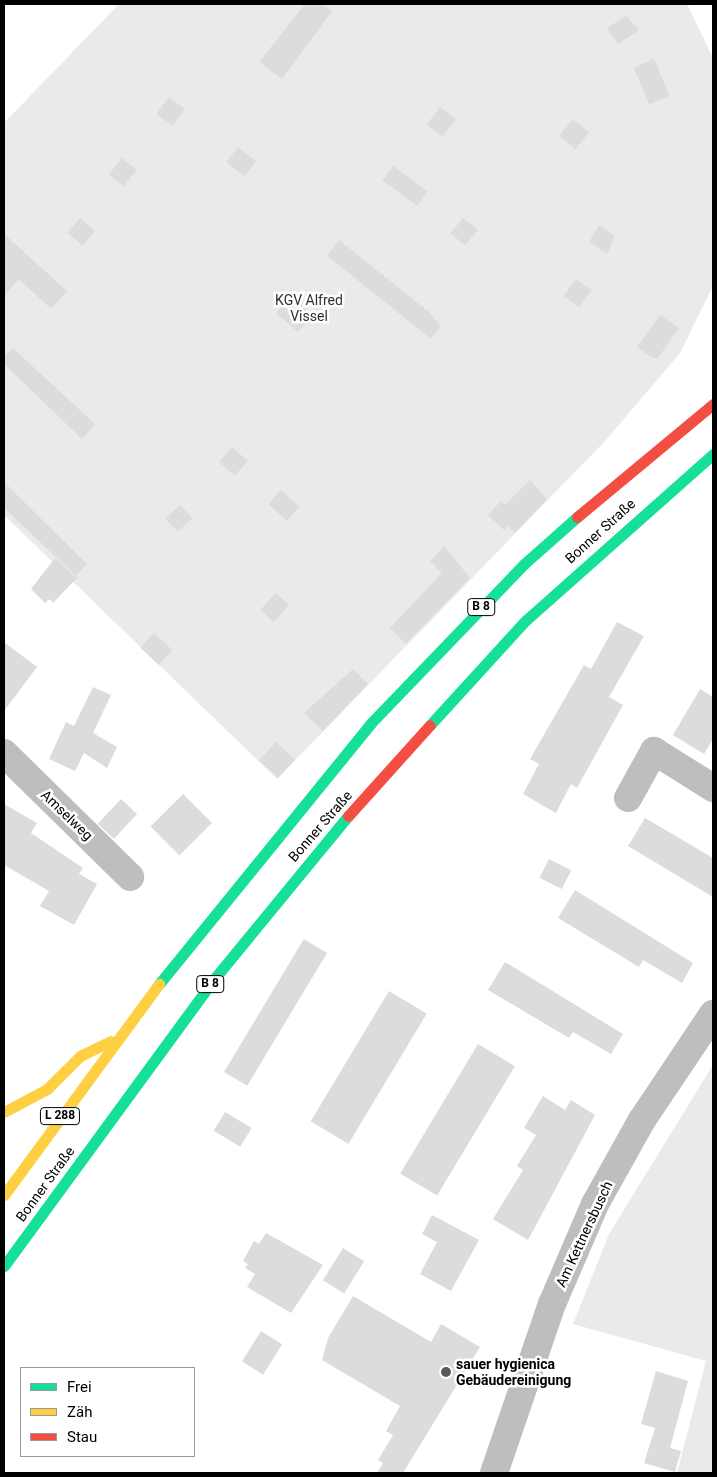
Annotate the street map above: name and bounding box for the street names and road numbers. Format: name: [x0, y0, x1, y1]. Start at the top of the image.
street label: Bonner Straße: [561, 495, 639, 567]
road number: B 8: [466, 598, 496, 616]
street label: Amselweg: [38, 786, 96, 844]
street label: Bonner Straße: [285, 787, 355, 865]
road number: B 8: [195, 974, 225, 994]
road number: L 288: [39, 1106, 81, 1126]
street label: Bonner Straße: [12, 1143, 78, 1225]
street label: Am Kettnersbusch: [552, 1178, 616, 1290]

